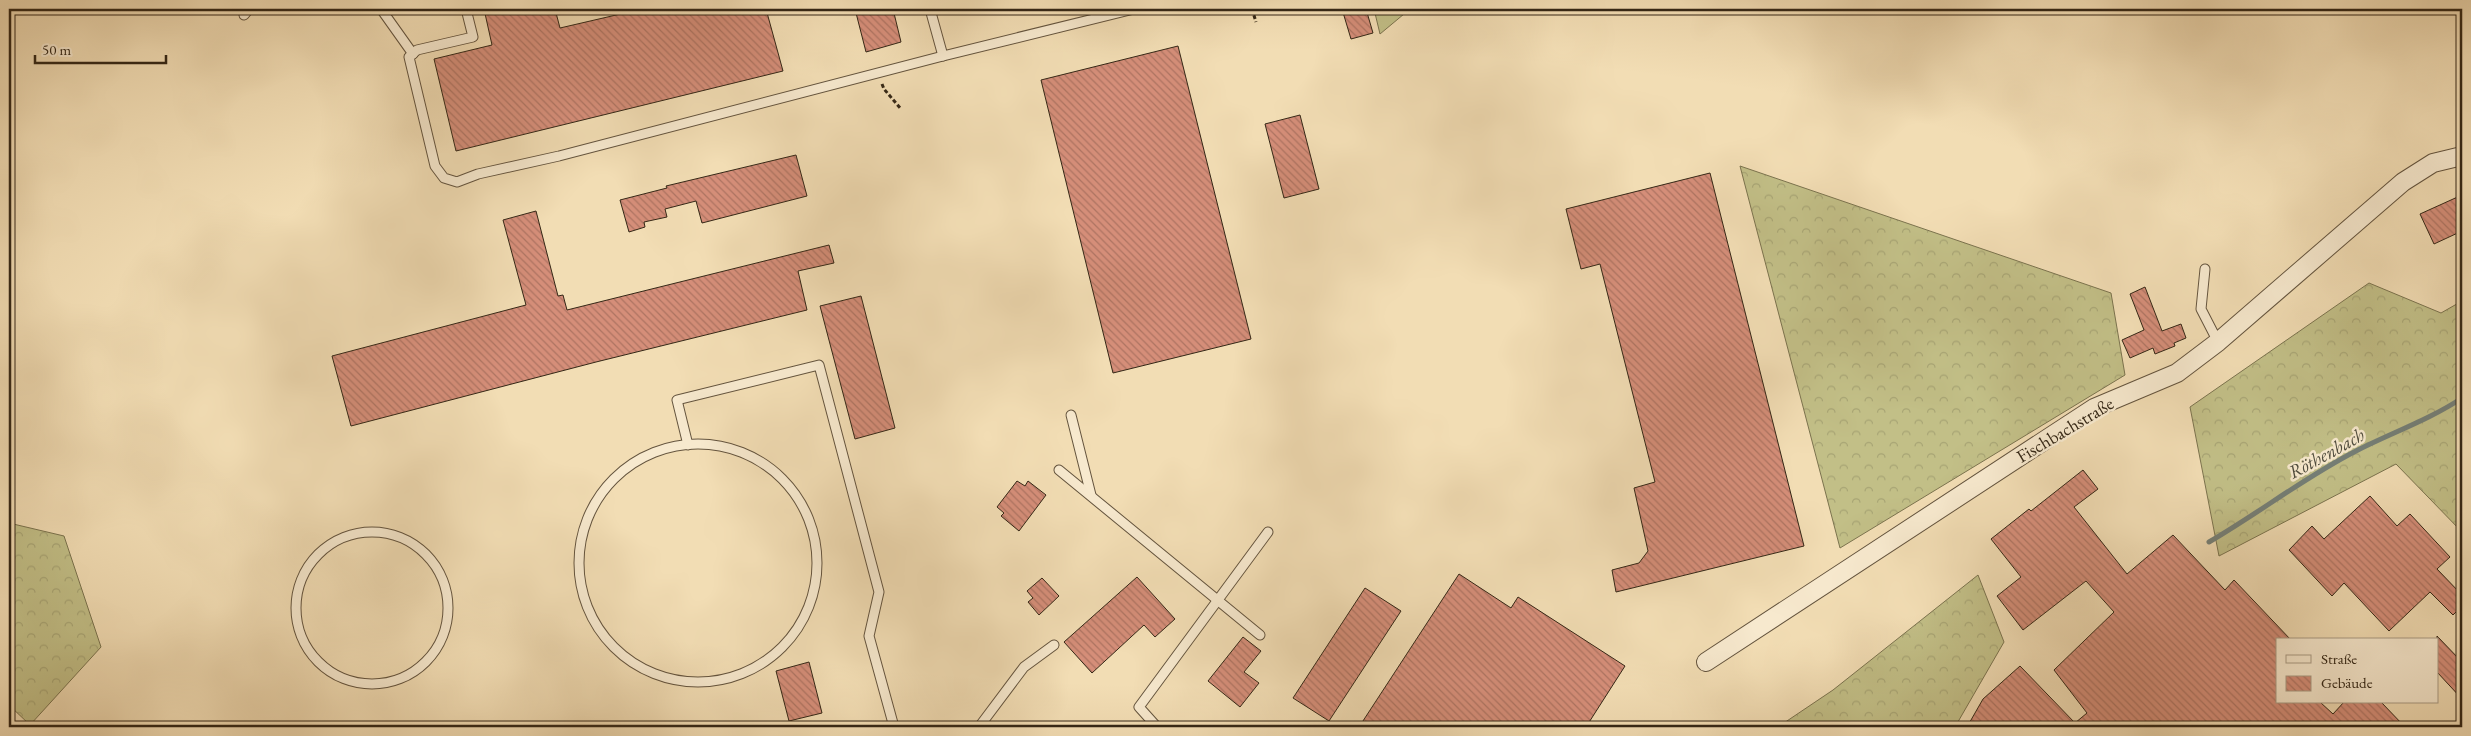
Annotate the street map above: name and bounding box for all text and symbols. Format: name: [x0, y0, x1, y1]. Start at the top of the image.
scale bar: [35, 32, 166, 64]
text: 50 m: [42, 40, 71, 59]
street label: Fischbachstraße: [2012, 392, 2118, 468]
water label: Röthenbach: [2284, 422, 2369, 485]
legend: [2276, 638, 2438, 704]
text: Straße: [2321, 649, 2357, 668]
text: Gebäude: [2321, 673, 2373, 692]

